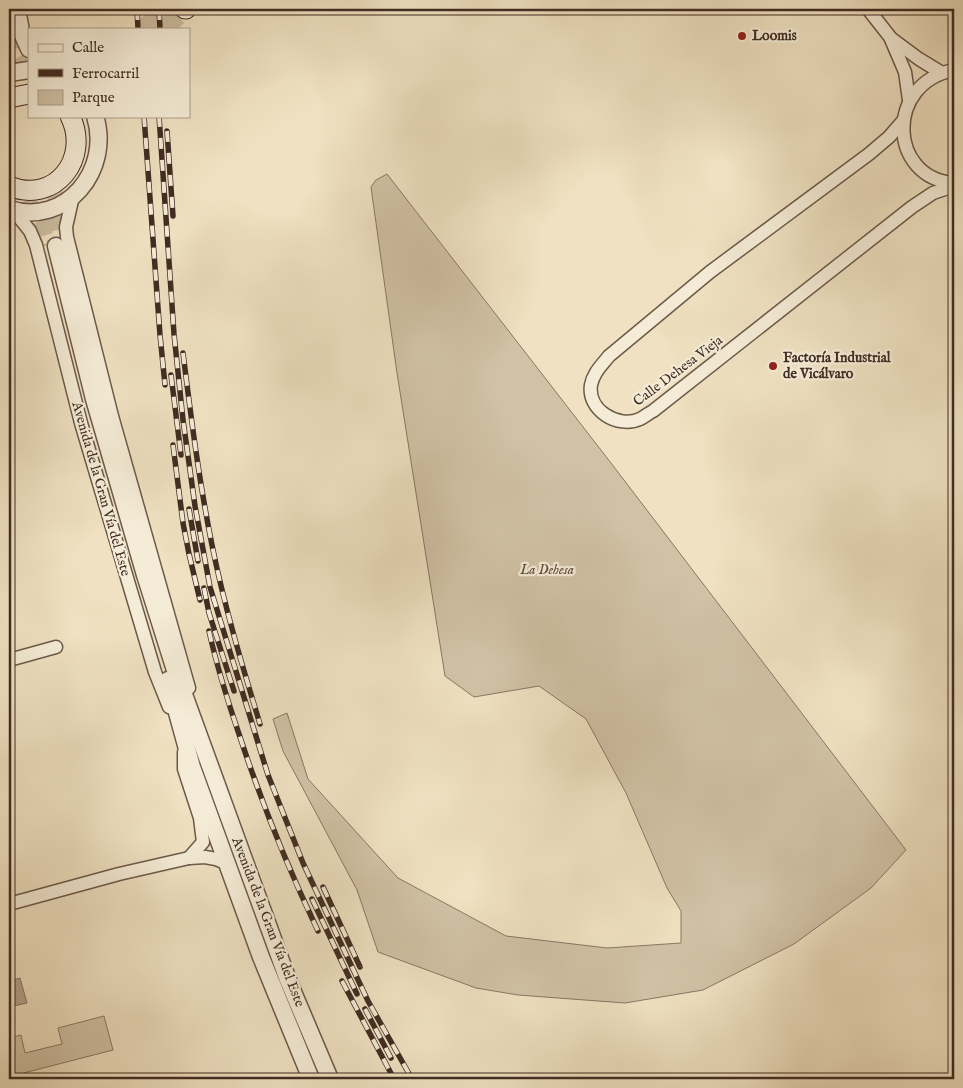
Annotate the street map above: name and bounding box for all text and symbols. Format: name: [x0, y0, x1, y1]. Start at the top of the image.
place label: Loomis: [752, 27, 797, 45]
legend: [28, 28, 190, 118]
marker: Loomis: [736, 30, 748, 42]
text: Calle: [72, 38, 104, 57]
text: Ferrocarril: [72, 64, 140, 83]
text: Parque: [72, 88, 115, 107]
street label: Calle Dehesa Vieja: [630, 331, 727, 410]
place label: Factoría Industrial de Vicálvaro: [783, 349, 892, 383]
marker: Factoría Industrial de Vicálvaro: [767, 360, 779, 372]
street label: Avenida de la Gran Vía del Este: [67, 399, 135, 579]
park label: La Dehesa: [519, 561, 574, 579]
street label: Avenida de la Gran Vía del Este: [227, 834, 309, 1010]

